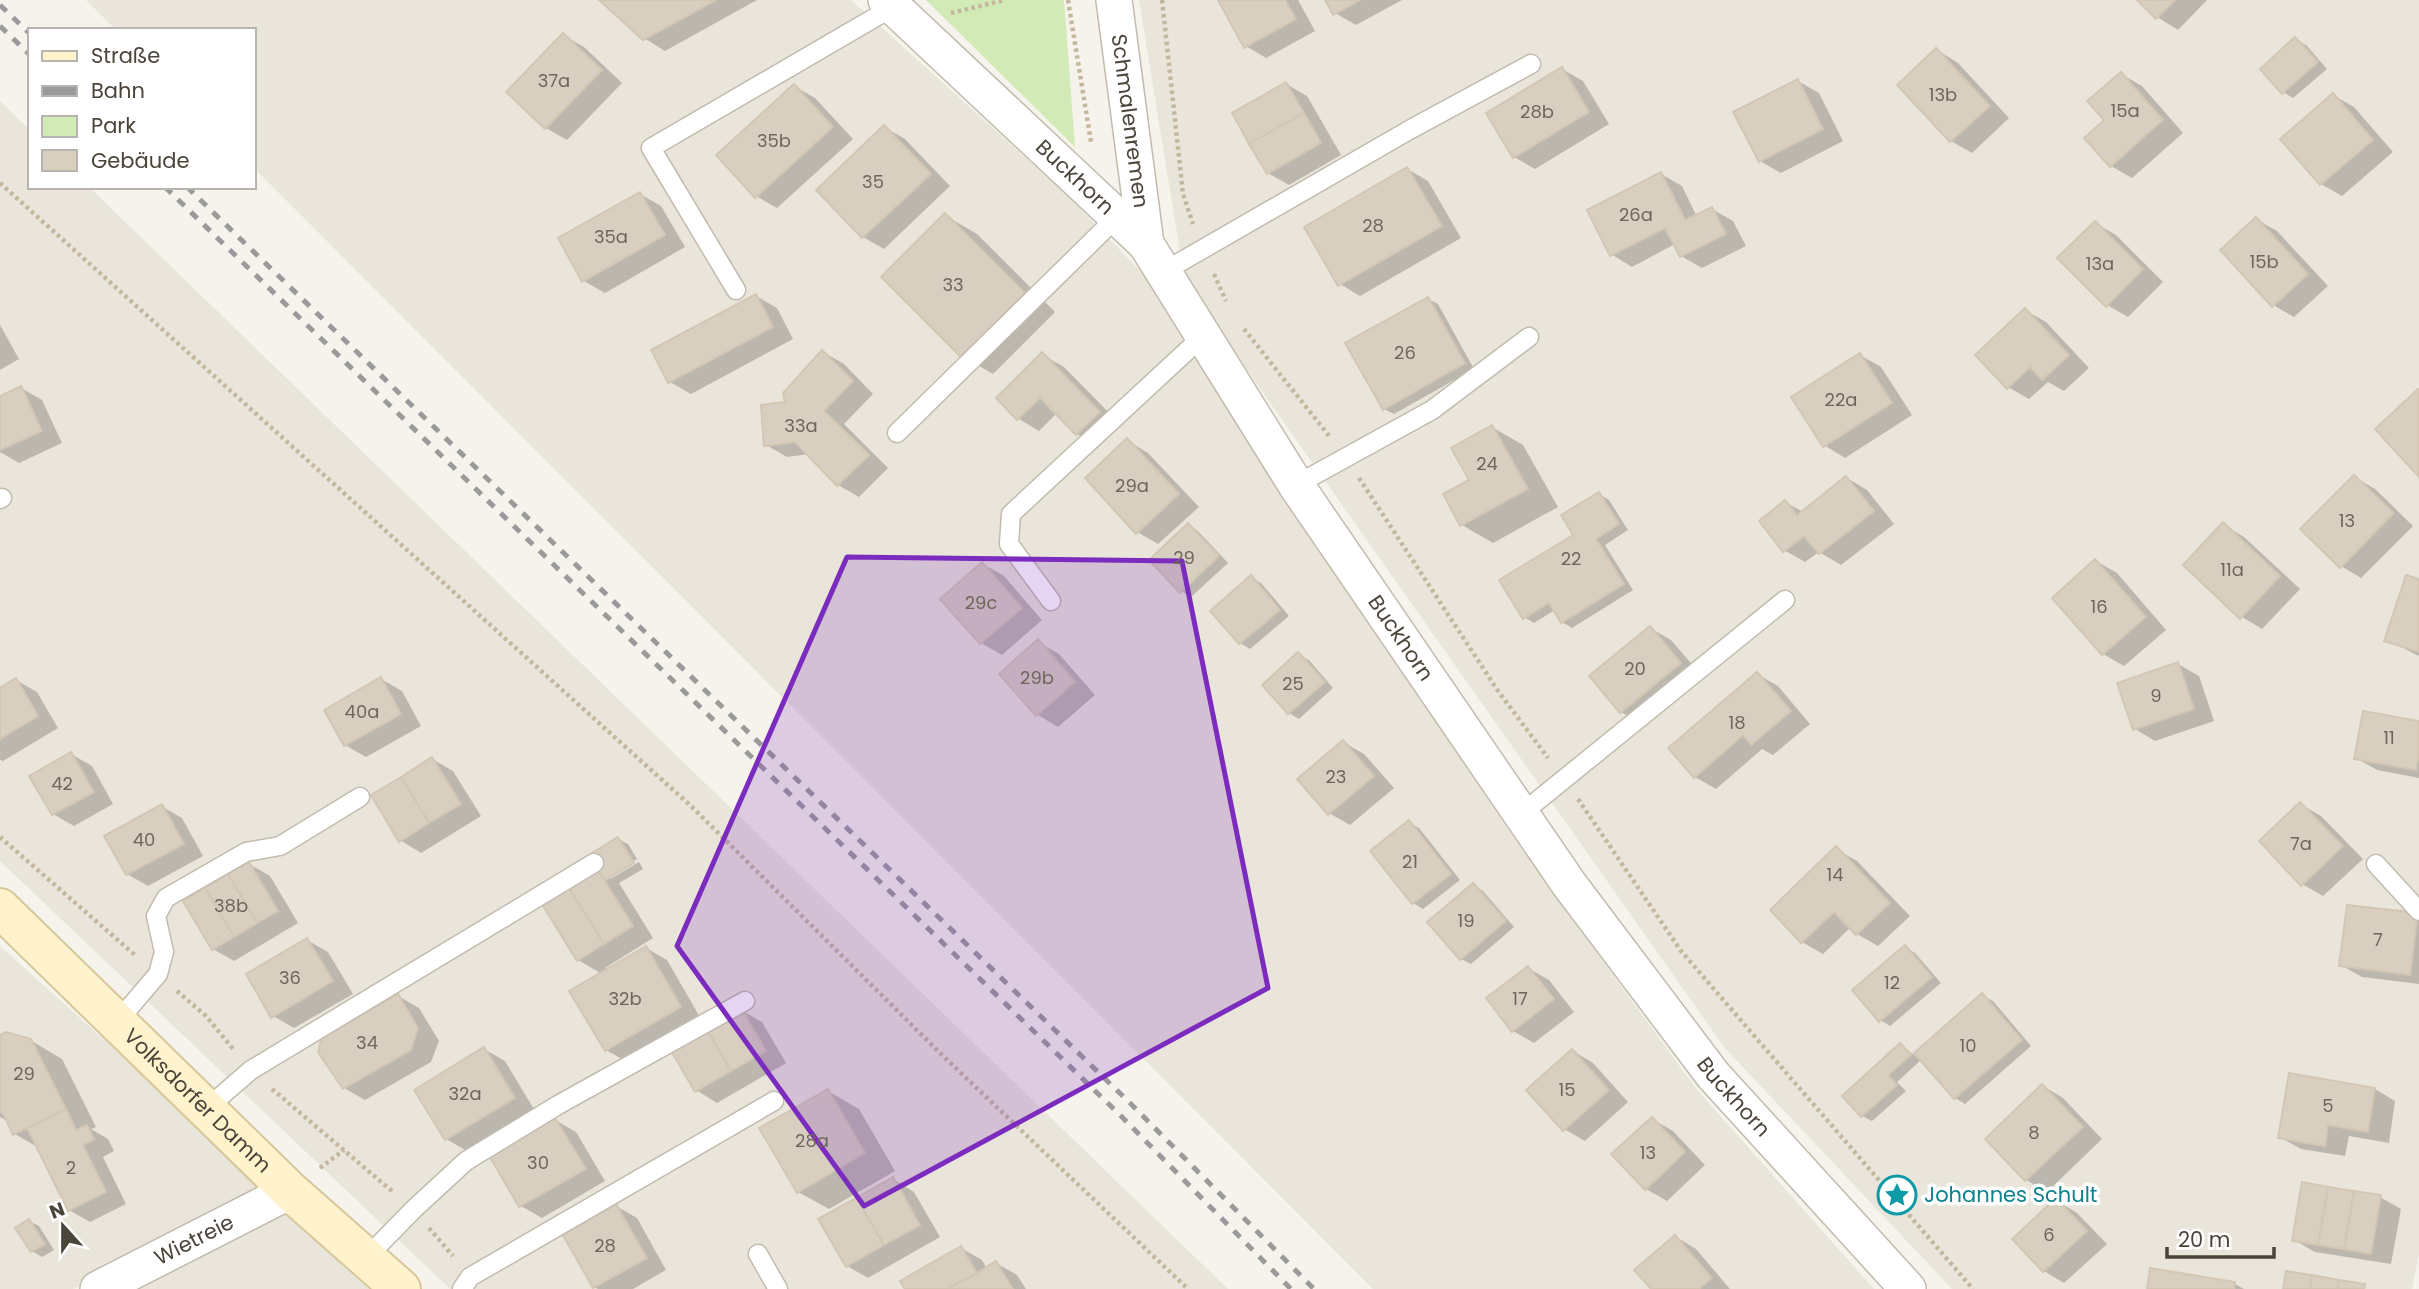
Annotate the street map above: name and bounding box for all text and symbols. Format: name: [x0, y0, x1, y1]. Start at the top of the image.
legend: [28, 28, 256, 189]
street label: Schmalenremen: [1105, 32, 1156, 210]
text: Straße: [91, 41, 160, 70]
house number: 37a: [538, 68, 570, 93]
text: Bahn: [91, 76, 145, 105]
house number: 13b: [1929, 82, 1957, 107]
house number: 15a: [2110, 98, 2140, 123]
house number: 28b: [1520, 99, 1554, 124]
text: Park: [91, 111, 136, 140]
house number: 35b: [757, 128, 791, 153]
street label: Buckhorn: [1030, 133, 1121, 221]
text: Gebäude: [91, 146, 189, 175]
house number: 35: [862, 169, 884, 194]
house number: 26a: [1619, 202, 1653, 227]
house number: 28: [1362, 213, 1384, 238]
house number: 35a: [594, 224, 628, 249]
house number: 15b: [2249, 249, 2279, 274]
house number: 13a: [2086, 251, 2114, 276]
house number: 33: [942, 272, 964, 297]
house number: 26: [1394, 340, 1416, 365]
house number: 22a: [1825, 387, 1857, 412]
house number: 33a: [784, 413, 818, 438]
house number: 24: [1476, 451, 1498, 476]
house number: 29a: [1115, 473, 1149, 498]
house number: 13: [2339, 508, 2355, 533]
house number: 29: [1173, 545, 1195, 570]
house number: 22: [1561, 546, 1581, 571]
house number: 11a: [2220, 557, 2244, 582]
street label: Buckhorn: [1362, 589, 1441, 687]
house number: 29c: [965, 590, 997, 615]
house number: 16: [2090, 594, 2108, 619]
house number: 20: [1624, 656, 1646, 681]
house number: 29b: [1020, 665, 1054, 690]
house number: 25: [1282, 671, 1304, 696]
house number: 9: [2150, 683, 2162, 708]
house number: 40a: [345, 699, 379, 724]
house number: 18: [1728, 710, 1746, 735]
house number: 11: [2383, 725, 2395, 750]
house number: 23: [1326, 764, 1346, 789]
house number: 42: [51, 771, 73, 796]
house number: 40: [133, 827, 155, 852]
house number: 7a: [2290, 831, 2312, 856]
house number: 21: [1402, 849, 1418, 874]
house number: 14: [1826, 862, 1844, 887]
house number: 38b: [214, 893, 248, 918]
house number: 19: [1457, 908, 1475, 933]
house number: 7: [2373, 927, 2383, 952]
house number: 36: [279, 965, 301, 990]
house number: 12: [1884, 970, 1900, 995]
house number: 32b: [608, 986, 642, 1011]
house number: 17: [1512, 986, 1528, 1011]
street label: Volksdorfer Damm: [118, 1022, 278, 1179]
house number: 34: [356, 1030, 378, 1055]
house number: 10: [1959, 1033, 1977, 1058]
street label: Buckhorn: [1690, 1051, 1777, 1143]
house number: 29: [13, 1061, 35, 1086]
house number: 15: [1558, 1077, 1576, 1102]
house number: 32a: [448, 1081, 482, 1106]
house number: 5: [2322, 1093, 2334, 1118]
house number: 8: [2028, 1120, 2040, 1145]
house number: 28a: [795, 1128, 829, 1153]
house number: 13: [1640, 1140, 1656, 1165]
house number: 30: [527, 1150, 549, 1175]
house number: 2: [66, 1155, 76, 1180]
place icon: Johannes Schult: [1876, 1174, 1918, 1216]
place label: Johannes Schult: [1924, 1180, 2097, 1209]
north arrow: [28, 1191, 98, 1261]
text: N: [46, 1195, 69, 1226]
street label: Wietreie: [149, 1207, 239, 1272]
scale bar: [2167, 1216, 2274, 1260]
house number: 6: [2043, 1222, 2055, 1247]
text: 20 m: [2178, 1225, 2231, 1254]
house number: 28: [594, 1233, 616, 1258]

